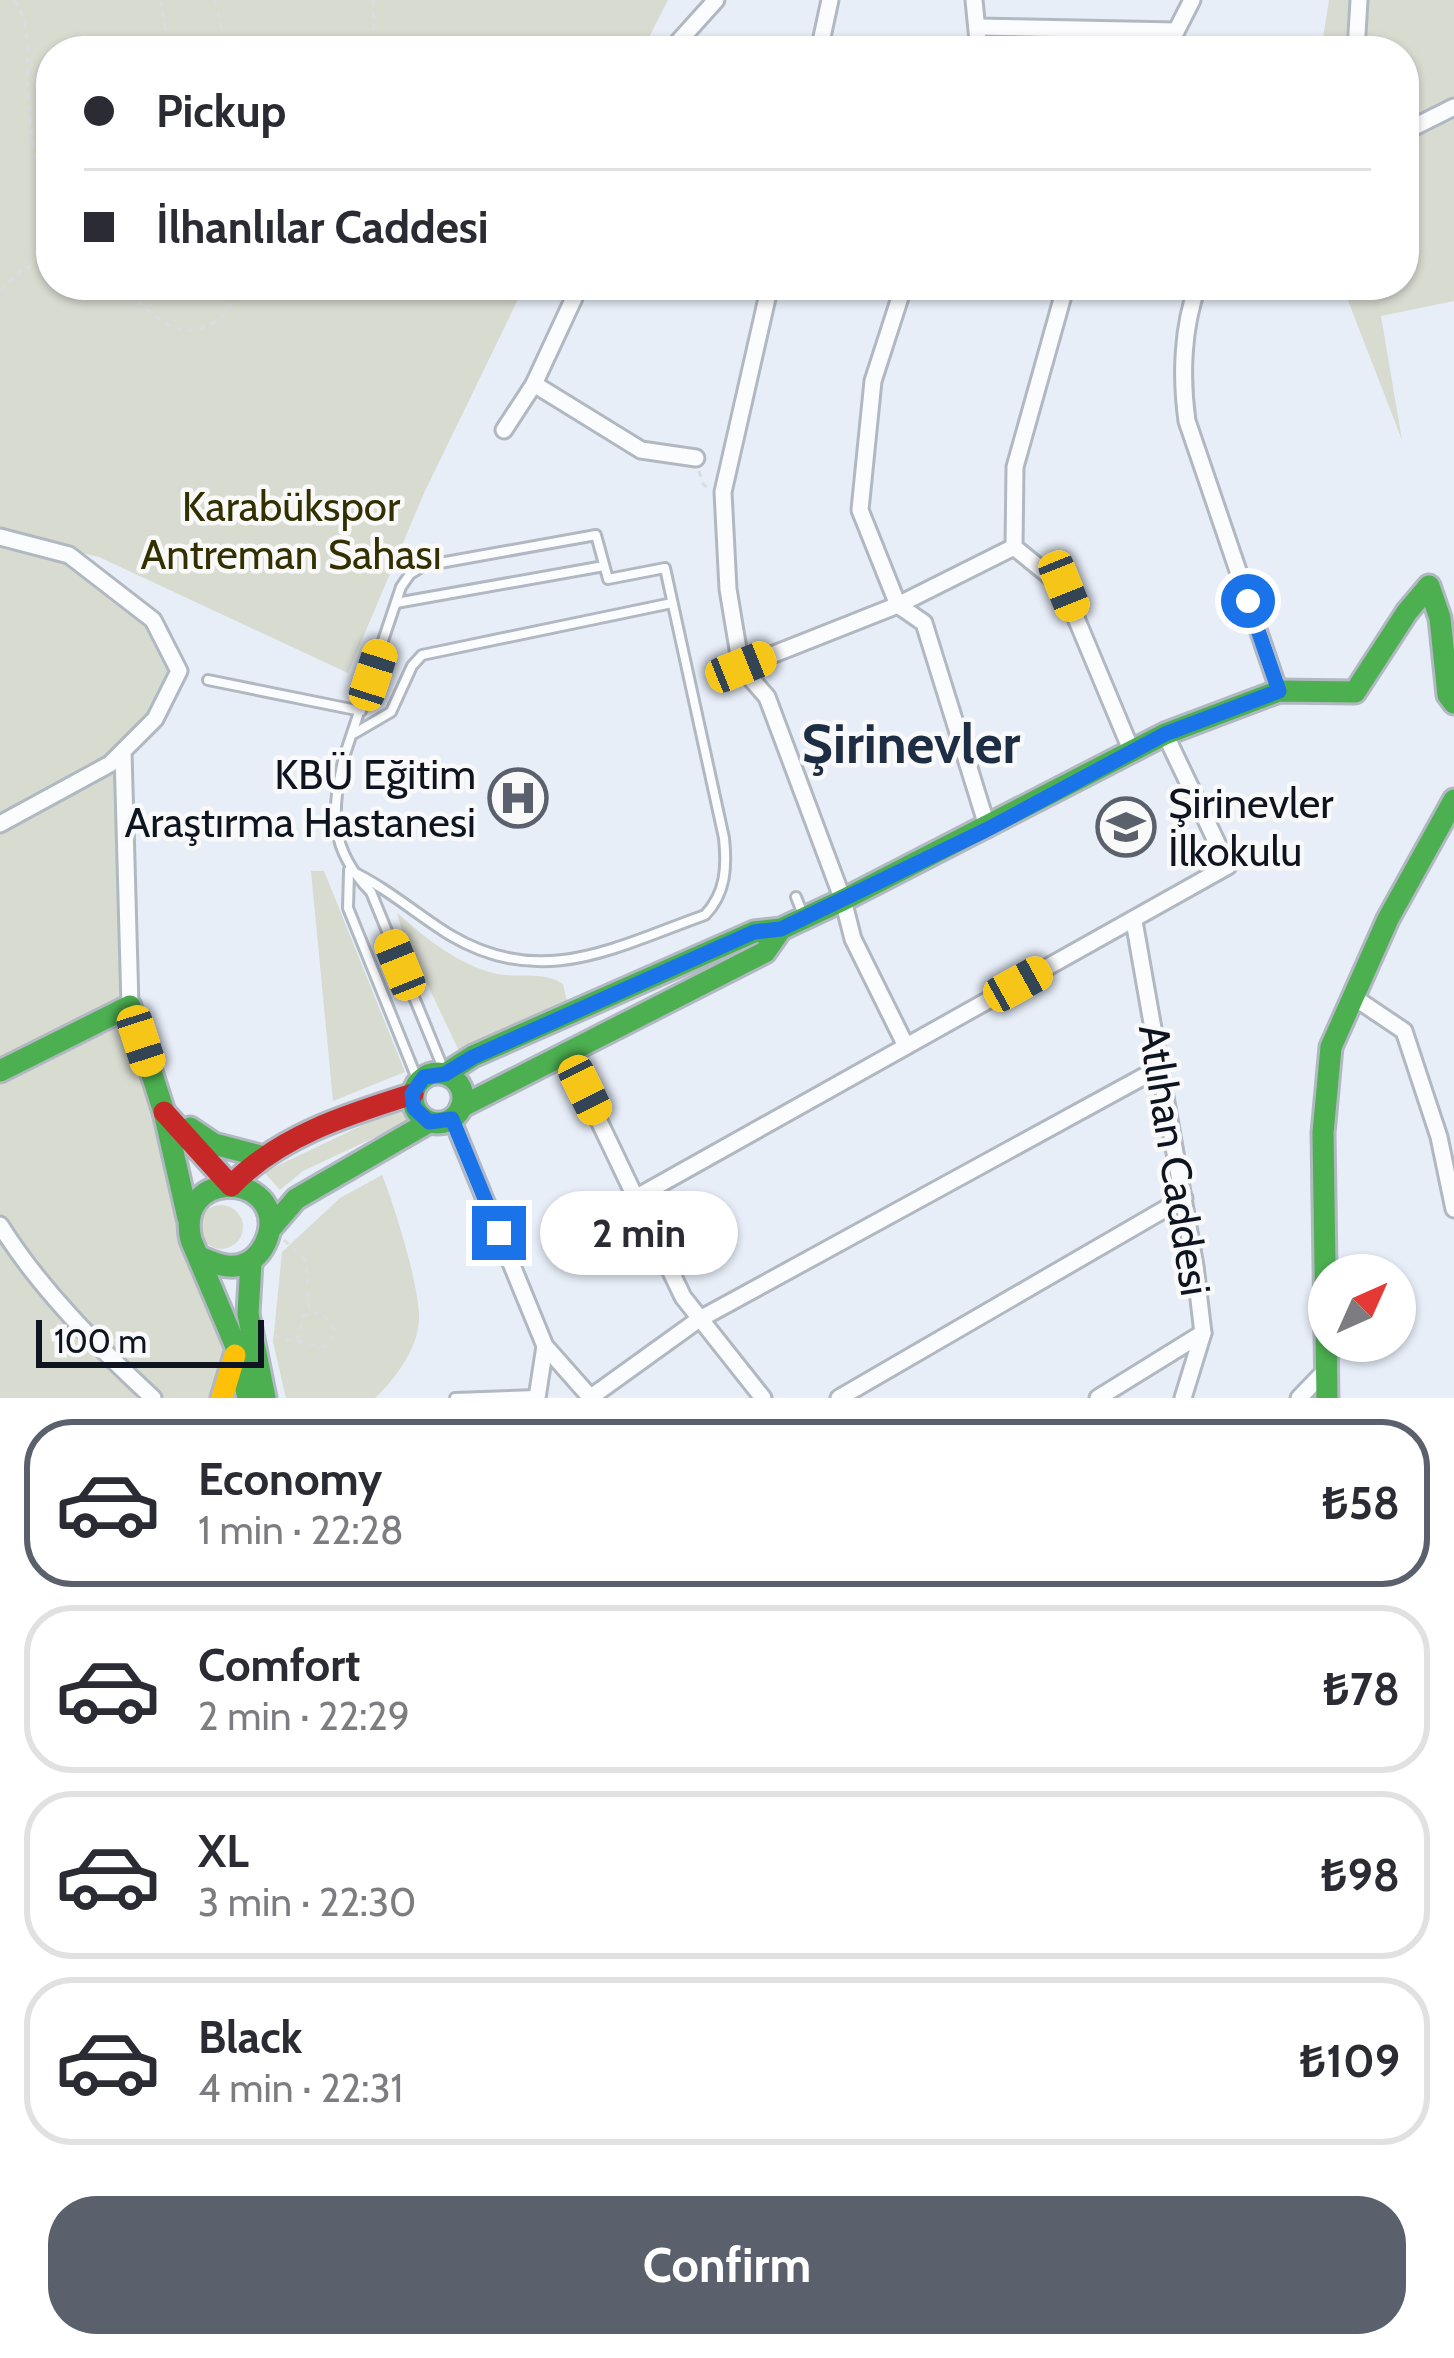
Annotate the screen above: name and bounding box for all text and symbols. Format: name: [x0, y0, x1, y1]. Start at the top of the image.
text: Pickup: [156, 84, 286, 138]
text: İlhanlılar Caddesi: [156, 200, 489, 254]
park label: Karabükspor Antreman Sahası: [140, 480, 442, 580]
car: [1034, 546, 1094, 626]
route start: [1221, 574, 1275, 628]
car: [345, 635, 401, 715]
car: [701, 637, 781, 697]
district label: Şirinevler: [802, 711, 1021, 777]
place label: KBÜ Eğitim Araştırma Hastanesi: [124, 748, 476, 848]
hospital icon: KBÜ Eğitim Araştırma Hastanesi: [487, 767, 549, 829]
place label: Şirinevler İlkokulu: [1168, 777, 1334, 877]
school or university icon: Şirinevler İlkokulu: [1095, 796, 1157, 858]
car: [370, 925, 430, 1005]
car: [978, 951, 1058, 1017]
car: [113, 1001, 169, 1081]
street label: Atlıhan Caddesi: [1128, 1021, 1222, 1299]
car: [553, 1050, 617, 1130]
callout: 2 min: [541, 1191, 739, 1275]
route end: [472, 1206, 526, 1260]
text: 2 min: [592, 1209, 686, 1257]
north arrow: [1308, 1254, 1416, 1362]
map controls: [1308, 1254, 1416, 1362]
scale bar: [36, 1314, 264, 1367]
text: 100 m: [54, 1321, 147, 1361]
icon: car: [54, 1449, 162, 1557]
text: Economy: [198, 1452, 382, 1506]
text: ₺58: [1322, 1476, 1400, 1530]
text: 1 min · 22:28: [198, 1506, 404, 1554]
icon: car: [54, 1635, 162, 1743]
text: Comfort: [198, 1638, 361, 1692]
text: ₺78: [1323, 1662, 1400, 1716]
text: 2 min · 22:29: [198, 1692, 410, 1740]
icon: car: [54, 1821, 162, 1929]
text: XL: [198, 1824, 249, 1878]
text: ₺98: [1321, 1848, 1400, 1902]
text: 3 min · 22:30: [198, 1878, 416, 1926]
icon: car: [54, 2007, 162, 2115]
text: Black: [198, 2010, 302, 2064]
text: ₺109: [1300, 2034, 1400, 2088]
text: 4 min · 22:31: [198, 2064, 403, 2112]
button: Confirm: [48, 2196, 1406, 2334]

